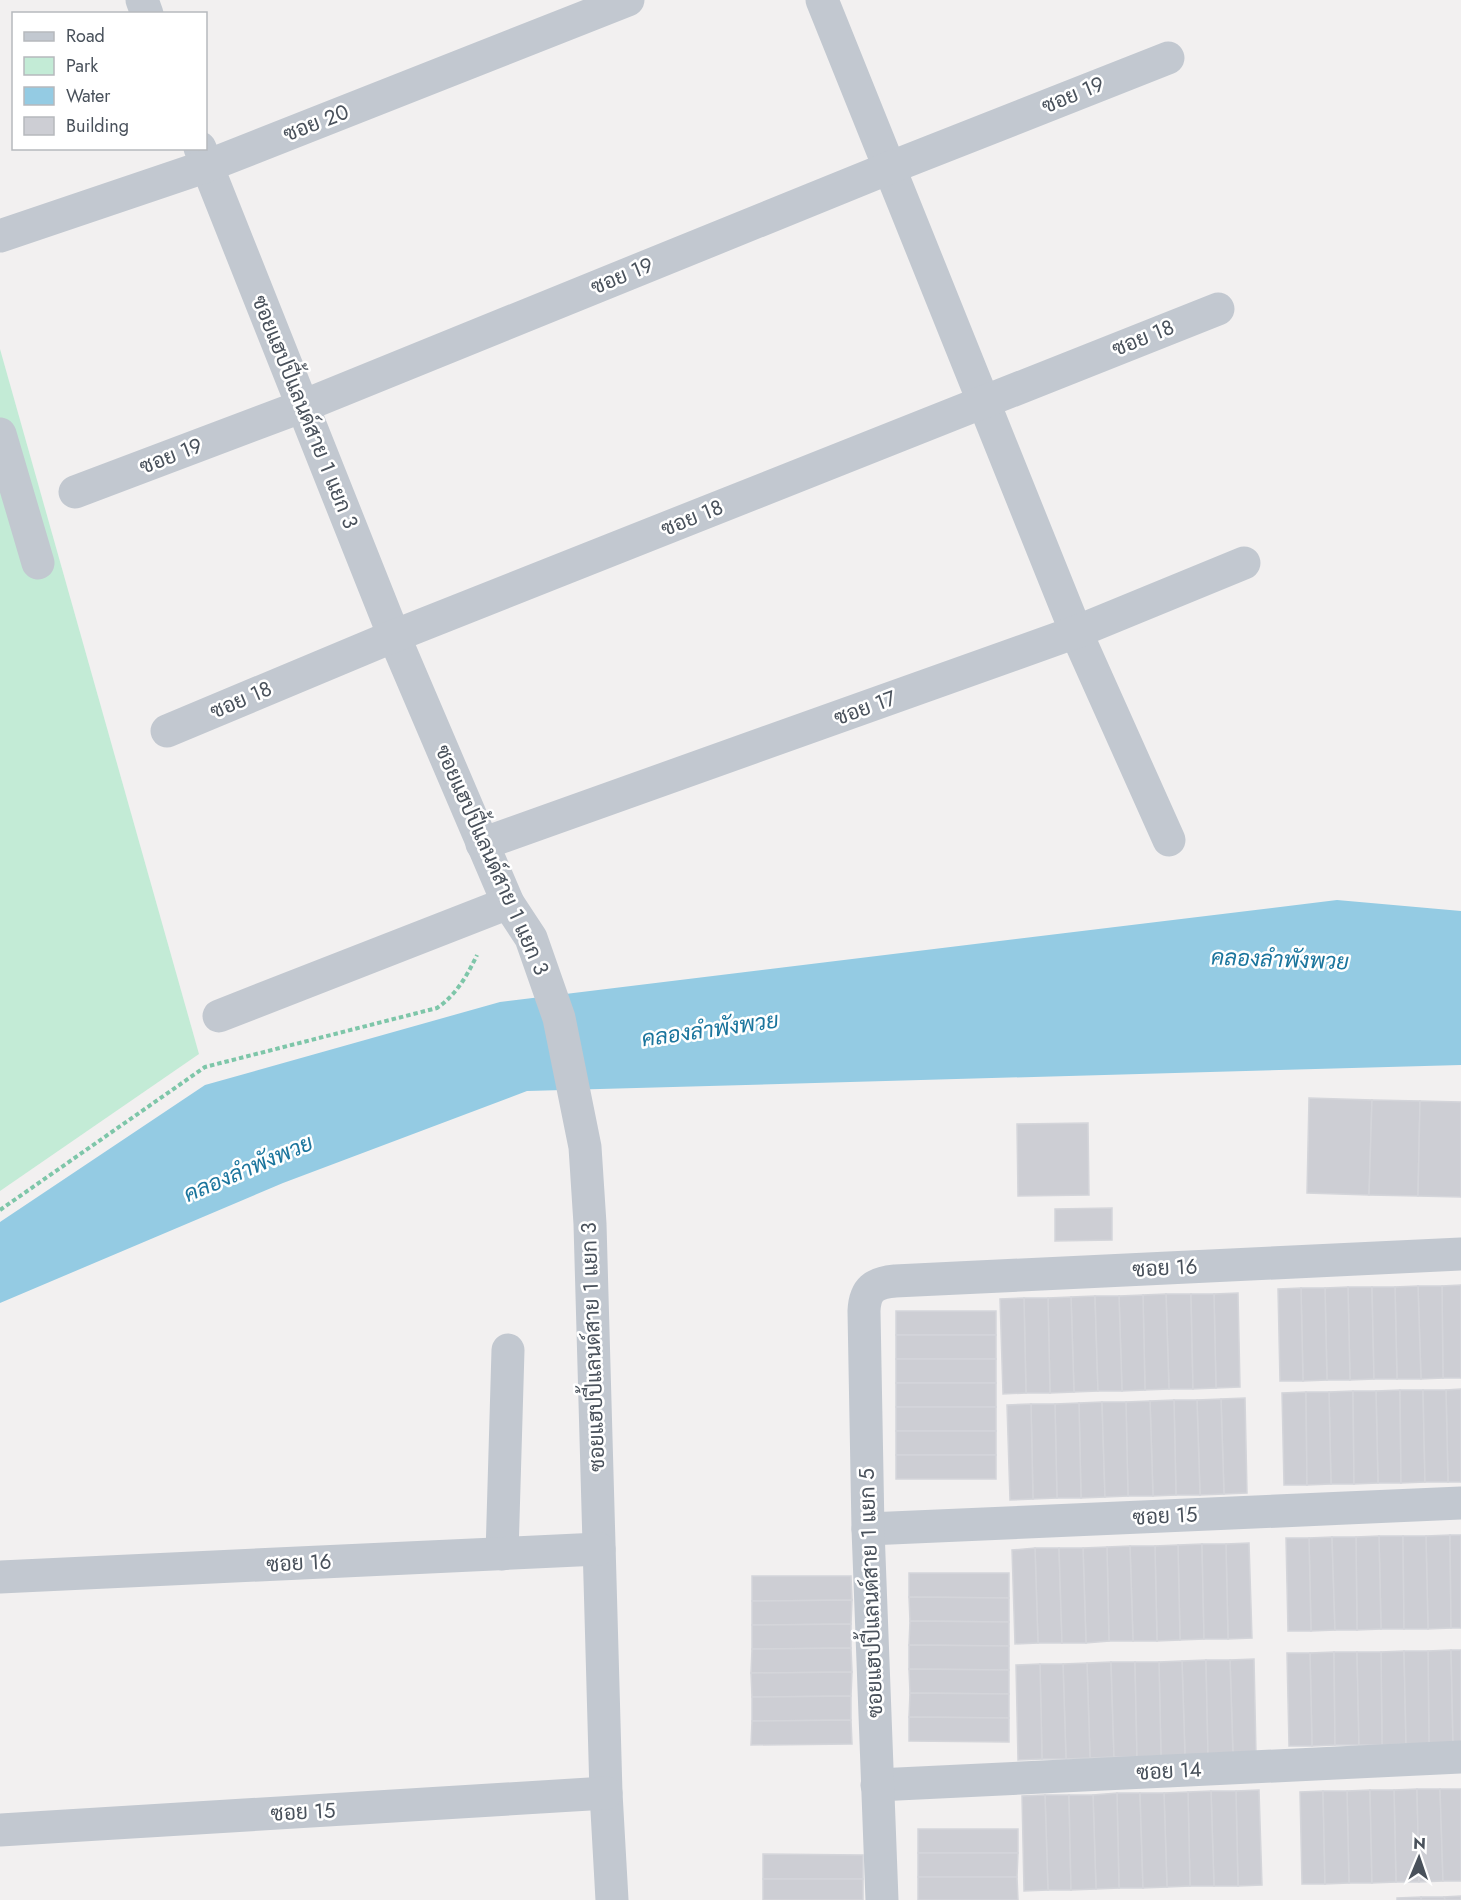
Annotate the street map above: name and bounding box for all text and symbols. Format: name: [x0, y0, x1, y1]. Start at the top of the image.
legend: [12, 12, 207, 150]
text: Road: [66, 23, 105, 49]
text: Park: [66, 53, 98, 79]
street label: ซอย 19: [1037, 69, 1109, 121]
text: Water: [66, 83, 111, 109]
street label: ซอย 20: [279, 97, 353, 149]
text: Building: [66, 113, 129, 139]
street label: ซอย 19: [586, 250, 658, 302]
street label: ซอยแฮปปี้แลนด์สาย 1 แยก 3: [244, 289, 370, 533]
street label: ซอย 18: [1107, 312, 1179, 364]
street label: ซอย 19: [135, 430, 207, 482]
street label: ซอย 18: [656, 492, 728, 544]
street label: ซอย 18: [205, 674, 277, 726]
street label: ซอย 17: [830, 683, 900, 733]
street label: ซอยแฮปปี้แลนด์สาย 1 แยก 3: [428, 738, 561, 980]
water label: คลองลำพังพวย: [1211, 941, 1350, 977]
water label: คลองลำพังพวย: [640, 1004, 781, 1054]
water label: คลองลำพังพวย: [178, 1126, 318, 1210]
street label: ซอยแฮปปี้แลนด์สาย 1 แยก 3: [569, 1222, 612, 1472]
street label: ซอย 16: [1132, 1251, 1198, 1285]
street label: ซอยแฮปปี้แลนด์สาย 1 แยก 5: [847, 1468, 890, 1719]
street label: ซอย 15: [1132, 1499, 1198, 1533]
street label: ซอย 16: [266, 1546, 332, 1580]
street label: ซอย 14: [1136, 1754, 1202, 1788]
street label: ซอย 15: [270, 1795, 336, 1829]
north arrow: [1389, 1828, 1449, 1888]
text: N: [1413, 1832, 1426, 1855]

